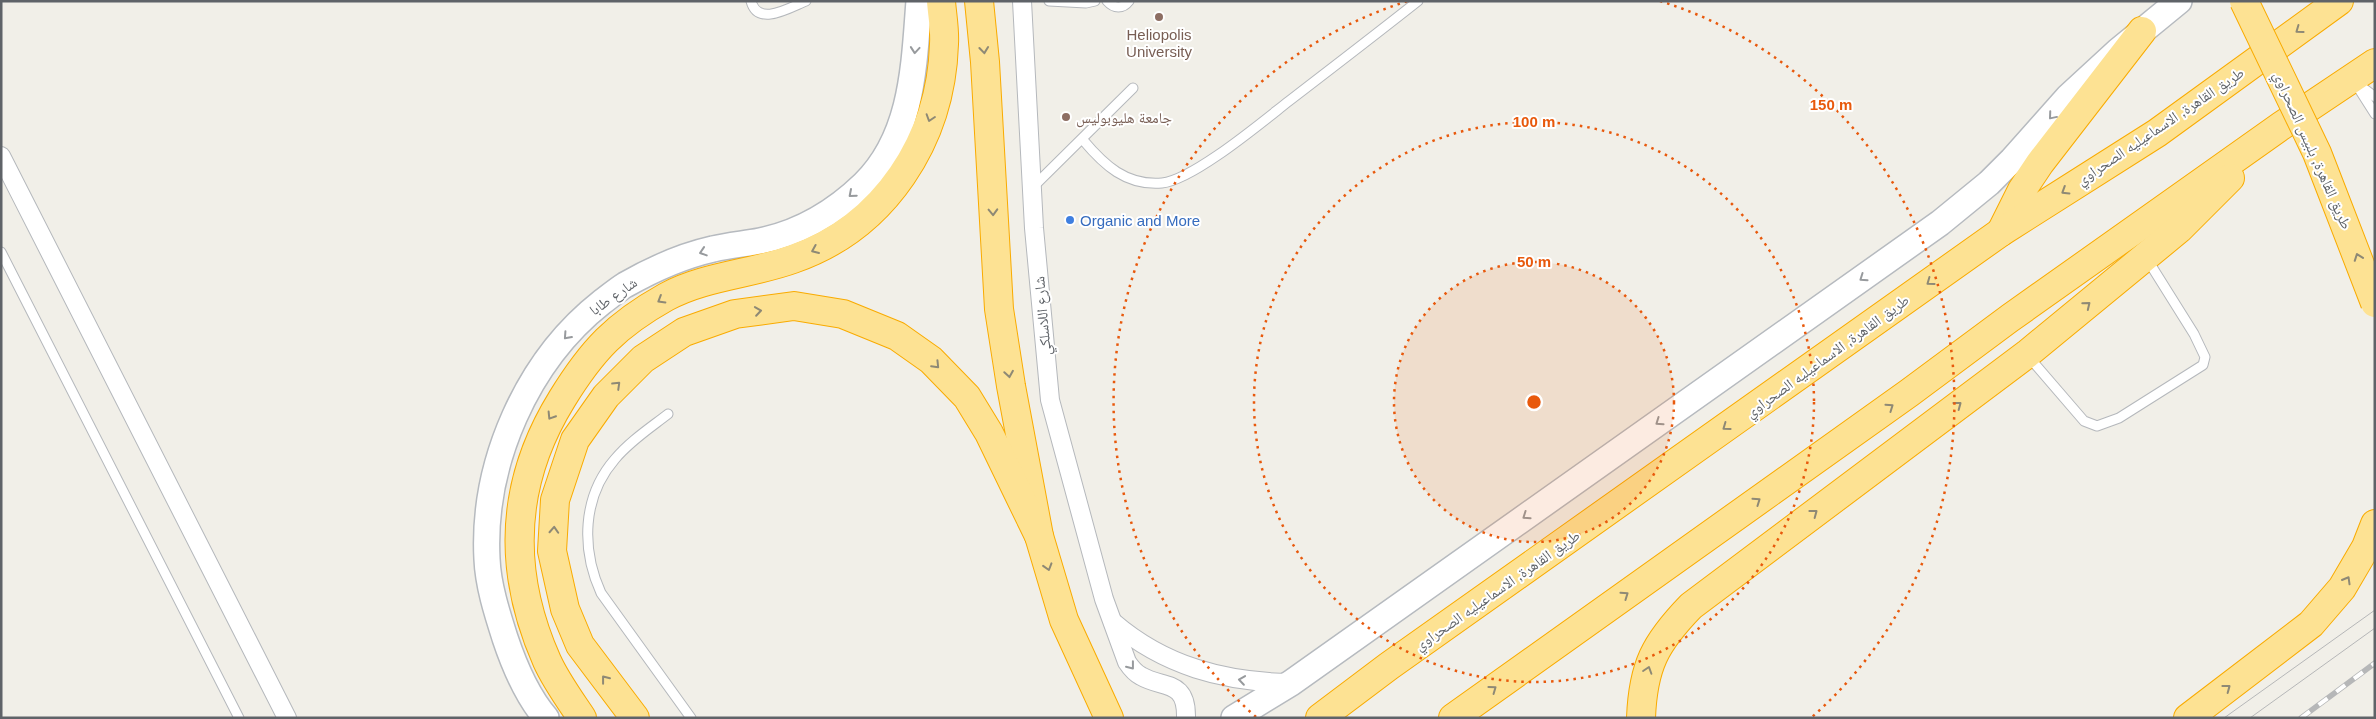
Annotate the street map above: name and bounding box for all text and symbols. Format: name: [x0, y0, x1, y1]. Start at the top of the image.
marker: Heliopolis University: [1153, 11, 1165, 23]
one-way arrow: [2295, 24, 2305, 33]
place label: Heliopolis University: [1126, 26, 1192, 60]
one-way arrow: [910, 46, 921, 54]
one-way arrow: [978, 46, 989, 54]
street label: طريق القاهرة, الاسماعيليه الصحراوي: [2073, 64, 2249, 192]
street label: طريق القاهرة, بلبيس الصحراوي: [2267, 69, 2356, 233]
text: 150 m: [1810, 96, 1852, 113]
place label: جامعة هليوبوليس: [1076, 109, 1172, 128]
marker: جامعة هليوبوليس: [1060, 111, 1072, 123]
one-way arrow: [2049, 111, 2058, 120]
one-way arrow: [926, 113, 936, 122]
text: 100 m: [1513, 113, 1555, 130]
one-way arrow: [2061, 185, 2070, 195]
one-way arrow: [849, 188, 858, 197]
one-way arrow: [987, 208, 998, 216]
place label: Organic and More: [1080, 212, 1200, 229]
marker: Organic and More: [1064, 214, 1076, 226]
one-way arrow: [811, 243, 820, 254]
one-way arrow: [699, 246, 708, 256]
text: 50 m: [1517, 253, 1551, 270]
one-way arrow: [2354, 253, 2364, 262]
one-way arrow: [1859, 272, 1869, 281]
street label: شارع طابا: [586, 273, 641, 320]
street label: شارع اللاسلكي: [1030, 275, 1058, 356]
one-way arrow: [1926, 276, 1936, 285]
street label: طريق القاهرة, الاسماعيليه الصحراوي: [1742, 291, 1914, 424]
one-way arrow: [658, 294, 667, 304]
one-way arrow: [2081, 302, 2090, 311]
one-way arrow: [754, 306, 762, 317]
one-way arrow: [564, 330, 573, 339]
one-way arrow: [930, 359, 939, 368]
one-way arrow: [1003, 369, 1013, 378]
one-way arrow: [611, 382, 620, 391]
centre of rings: [1525, 393, 1543, 411]
one-way arrow: [1952, 402, 1962, 411]
one-way arrow: [1884, 404, 1894, 413]
one-way arrow: [548, 410, 558, 419]
one-way arrow: [1655, 416, 1665, 425]
one-way arrow: [1723, 421, 1732, 430]
one-way arrow: [1752, 498, 1761, 507]
one-way arrow: [1522, 510, 1532, 519]
one-way arrow: [1809, 510, 1818, 519]
one-way arrow: [548, 525, 559, 533]
street label: طريق القاهرة, الاسماعيليه الصحراوي: [1411, 526, 1585, 657]
one-way arrow: [1042, 562, 1052, 571]
one-way arrow: [2340, 577, 2350, 586]
one-way arrow: [1619, 592, 1629, 601]
one-way arrow: [1126, 660, 1134, 669]
one-way arrow: [1642, 666, 1652, 675]
one-way arrow: [1238, 675, 1246, 686]
one-way arrow: [603, 676, 611, 685]
one-way arrow: [1487, 686, 1497, 695]
one-way arrow: [2221, 686, 2230, 694]

